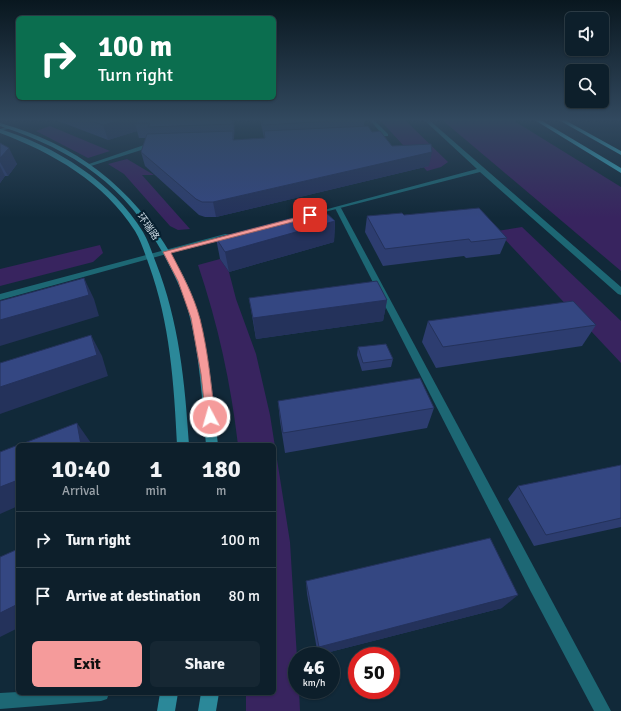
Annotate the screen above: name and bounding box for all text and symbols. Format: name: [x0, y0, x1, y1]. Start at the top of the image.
map controls: [565, 12, 609, 108]
button: sound: [565, 12, 609, 56]
text: 100 m: [98, 30, 172, 64]
icon: right: [32, 32, 84, 84]
text: Turn right: [98, 64, 173, 86]
button: search: [565, 64, 609, 108]
pin: [293, 198, 327, 232]
icon: arrive: [299, 204, 321, 226]
street label: 环瑞路: [135, 211, 162, 242]
position arrow: [189, 396, 231, 438]
text: 10:40: [51, 454, 110, 484]
text: 1: [150, 454, 162, 484]
text: 180: [202, 454, 241, 484]
text: Arrival: [62, 483, 99, 499]
text: min: [146, 483, 167, 499]
text: m: [216, 483, 226, 499]
icon: right: [32, 529, 54, 551]
text: Turn right: [66, 531, 131, 549]
text: 100 m: [220, 531, 260, 549]
icon: arrive: [32, 585, 54, 607]
text: Arrive at destination: [66, 587, 201, 605]
text: 80 m: [229, 587, 260, 605]
button: Exit: [32, 641, 142, 687]
button: Share: [150, 641, 260, 687]
speed limit sign: 50: [348, 647, 400, 699]
text: 46: [303, 655, 325, 680]
text: km/h: [303, 677, 325, 689]

